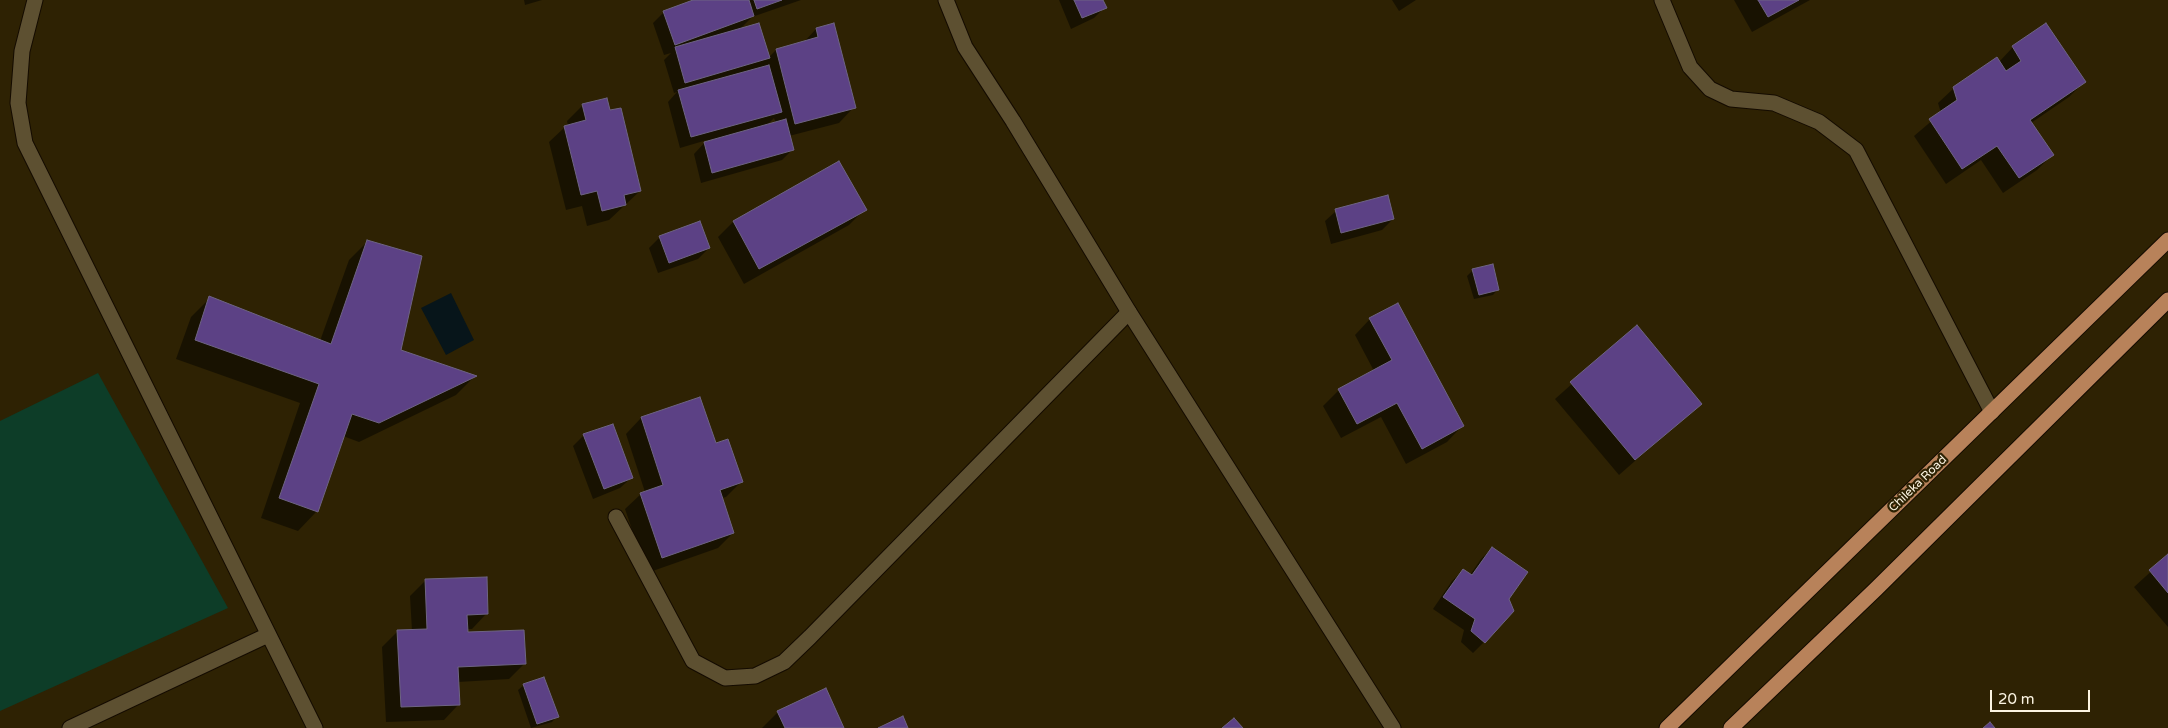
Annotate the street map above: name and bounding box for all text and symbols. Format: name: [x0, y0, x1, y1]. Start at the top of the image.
street label: Chileka Road: [1886, 453, 1950, 515]
scale bar: [1993, 680, 2093, 712]
text: 20 m: [1998, 690, 2035, 708]

